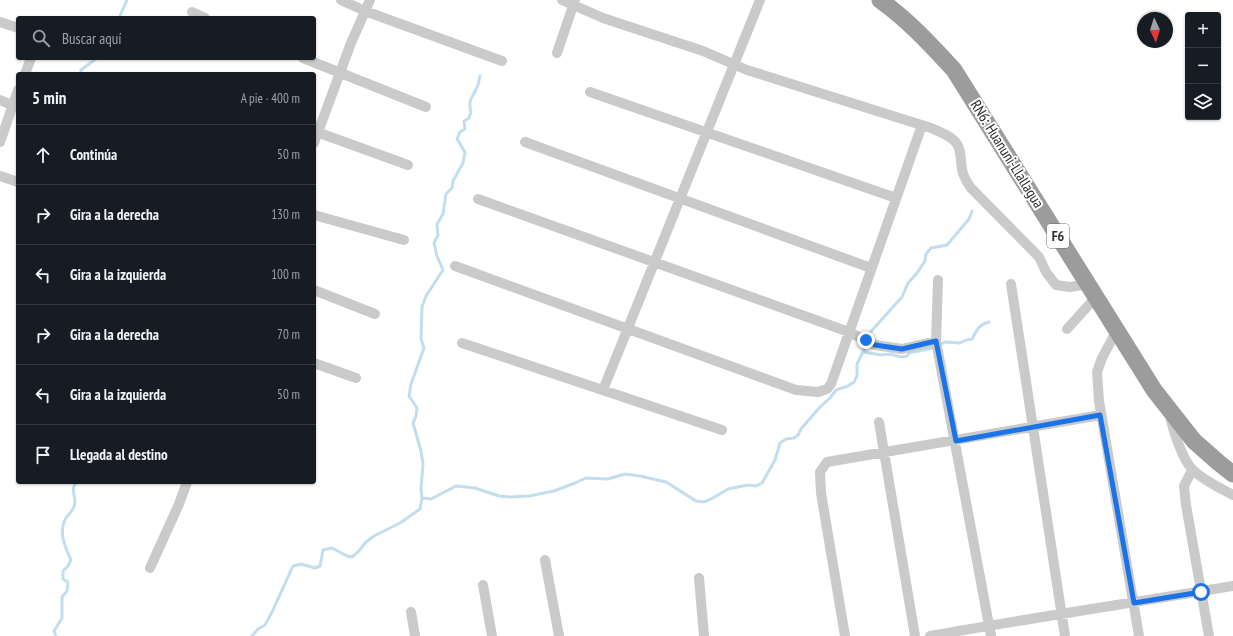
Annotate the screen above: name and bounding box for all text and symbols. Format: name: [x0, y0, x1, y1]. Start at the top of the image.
north arrow: [1137, 12, 1173, 48]
map controls: [1185, 12, 1221, 120]
button: +: [1185, 12, 1221, 48]
search box: [16, 16, 316, 60]
icon: search: [30, 27, 52, 49]
text: Buscar aquí: [62, 29, 122, 48]
button: −: [1185, 48, 1221, 84]
button: layers: [1185, 84, 1221, 120]
text: 5 min: [32, 87, 66, 109]
text: A pie · 400 m: [241, 90, 300, 107]
street label: RN6: Huanuni-Llallagua: [967, 96, 1048, 211]
icon: ahead: [32, 144, 54, 166]
text: Continúa: [70, 145, 117, 164]
text: 50 m: [277, 146, 300, 163]
icon: right: [32, 204, 54, 226]
text: Gira a la derecha: [70, 205, 159, 224]
text: 130 m: [271, 206, 300, 223]
road number: F6: [1047, 224, 1069, 248]
icon: left: [32, 264, 54, 286]
text: Gira a la izquierda: [70, 265, 166, 284]
text: 100 m: [271, 266, 300, 283]
icon: right: [32, 324, 54, 346]
text: Gira a la derecha: [70, 325, 159, 344]
text: 70 m: [277, 326, 300, 343]
route end: [857, 331, 875, 349]
icon: left: [32, 384, 54, 406]
text: Gira a la izquierda: [70, 385, 166, 404]
text: 50 m: [277, 386, 300, 403]
icon: arrive: [32, 444, 54, 466]
text: Llegada al destino: [70, 445, 168, 464]
route start: [1192, 583, 1210, 601]

